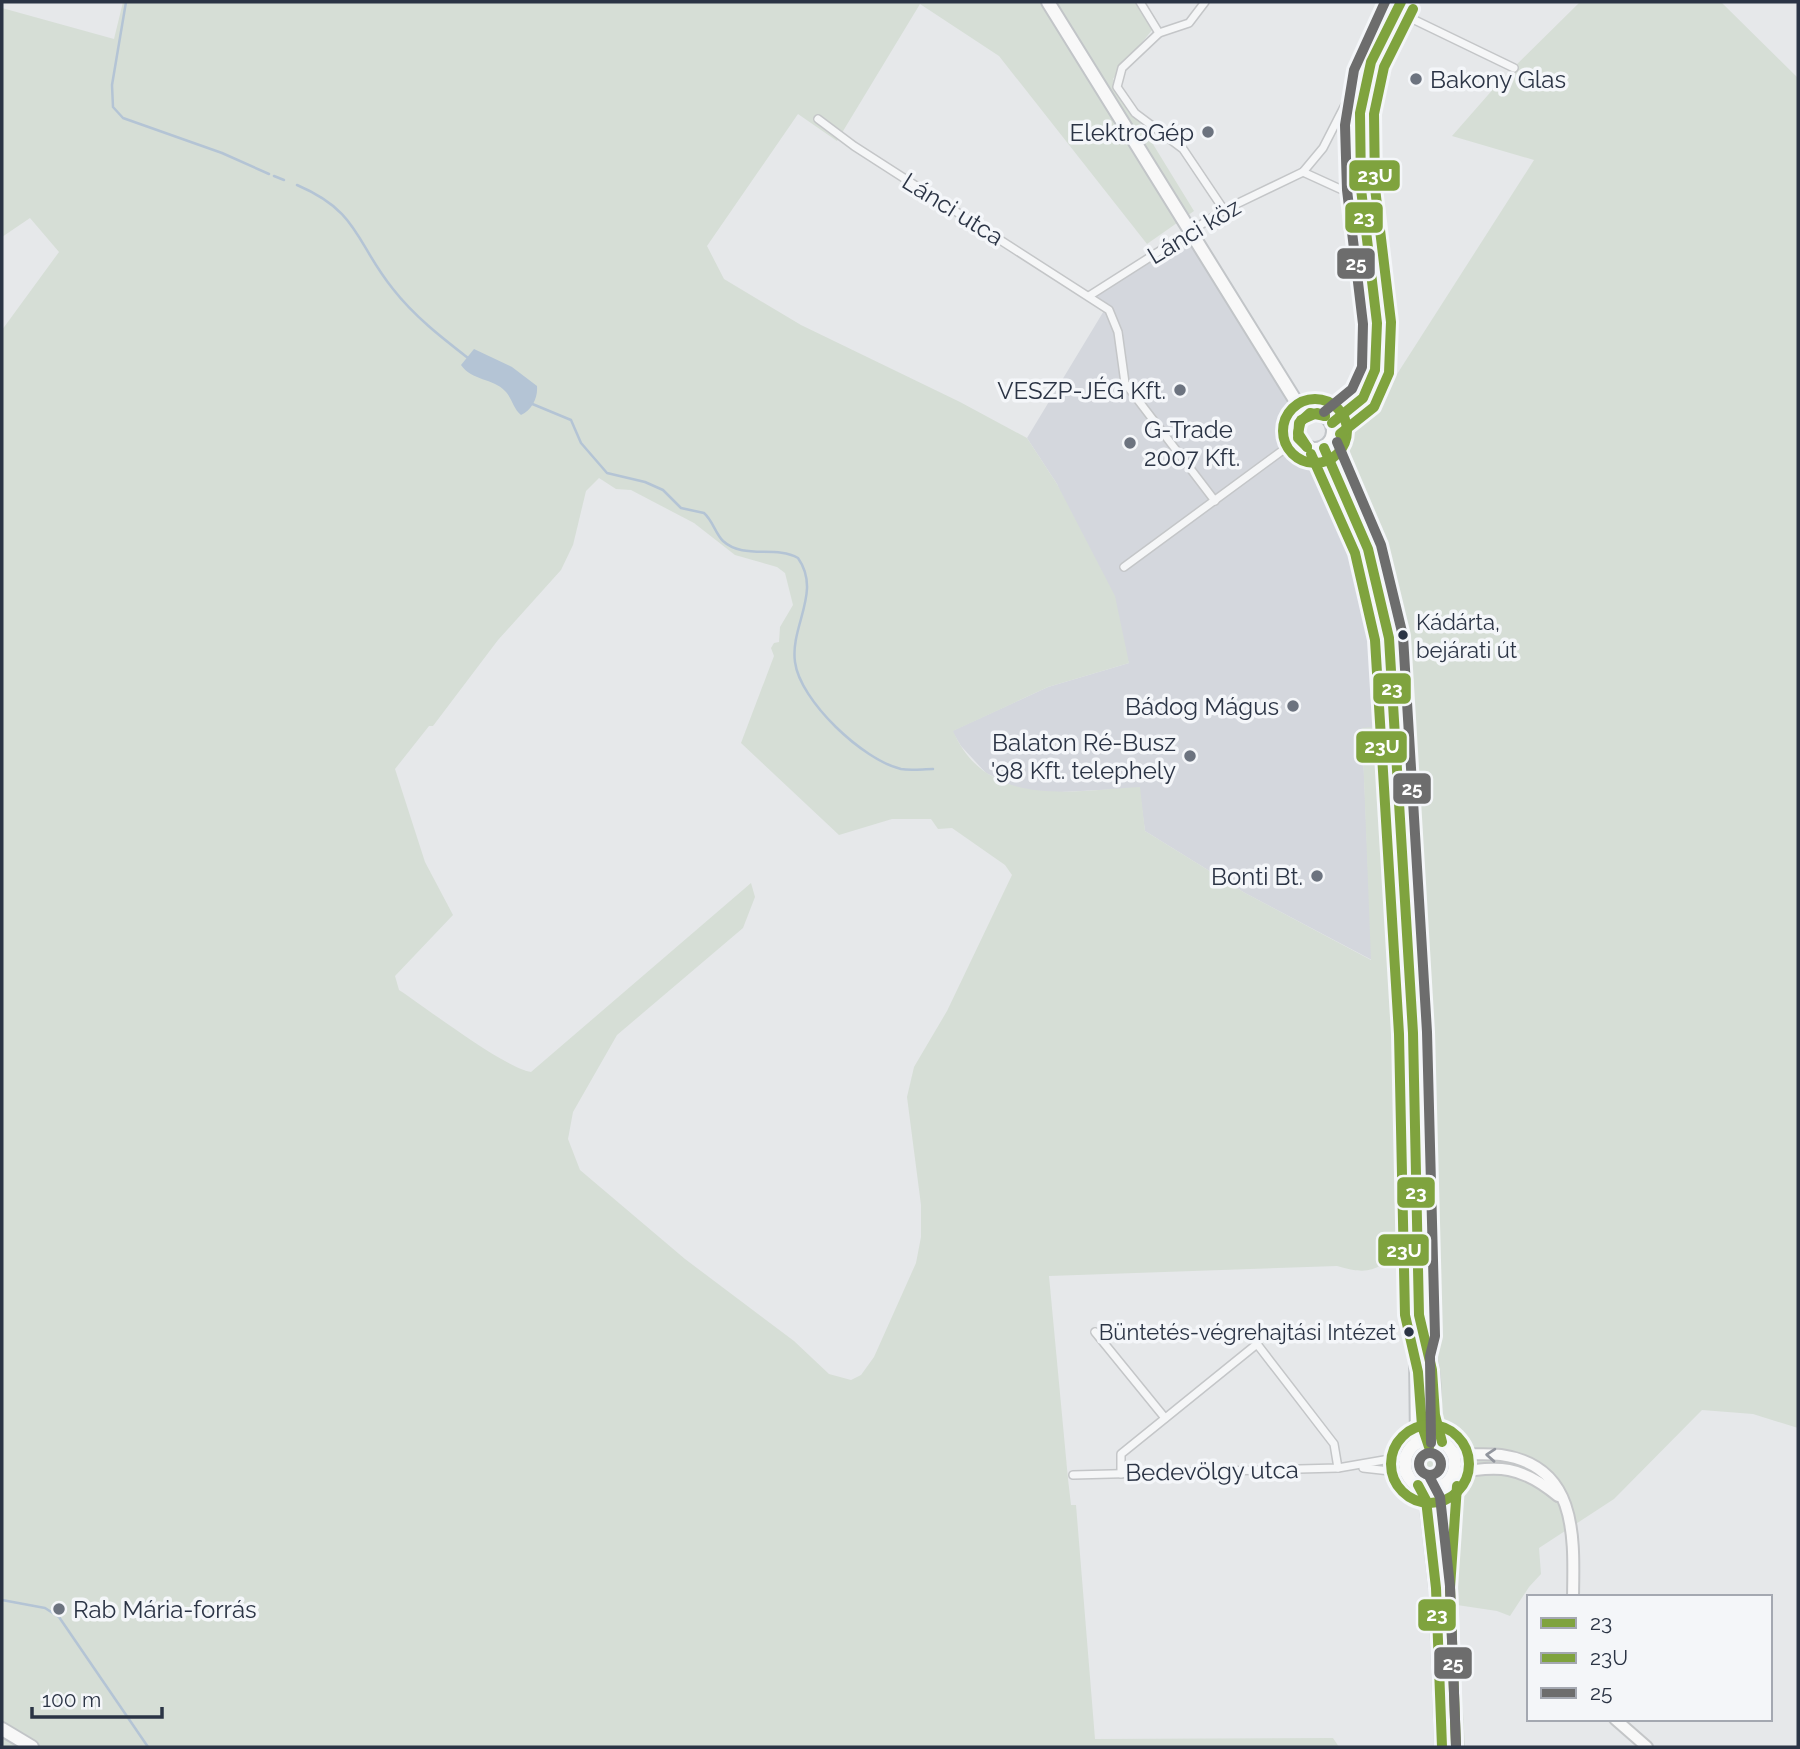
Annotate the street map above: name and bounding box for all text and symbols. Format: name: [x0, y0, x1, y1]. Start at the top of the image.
place label: Bakony Glas: [1430, 65, 1566, 94]
marker: Bakony Glas: [1408, 71, 1424, 87]
place label: ElektroGép: [1070, 118, 1194, 147]
marker: ElektroGép: [1200, 124, 1216, 140]
line badge: 23U: [1348, 159, 1401, 192]
text: 23U: [1357, 164, 1393, 186]
street label: Lánci utca: [897, 167, 1009, 251]
street label: Lánci köz: [1142, 192, 1246, 270]
line badge: 23: [1344, 201, 1384, 234]
text: 23: [1353, 206, 1375, 228]
line badge: 25: [1336, 247, 1376, 280]
text: 25: [1345, 252, 1367, 274]
place label: VESZP-JÉG Kft.: [997, 376, 1166, 405]
marker: VESZP-JÉG Kft.: [1172, 382, 1188, 398]
place label: G-Trade 2007 Kft.: [1144, 415, 1240, 472]
marker: G-Trade 2007 Kft.: [1122, 435, 1138, 451]
place label: Kádárta, bejárati út: [1416, 609, 1518, 663]
marker: Kádárta, bejárati út: [1396, 628, 1410, 642]
line badge: 23: [1372, 672, 1412, 705]
text: 23: [1381, 677, 1403, 699]
place label: Bádog Mágus: [1125, 692, 1279, 721]
marker: Bádog Mágus: [1285, 698, 1301, 714]
place label: Balaton Ré-Busz '98 Kft. telephely: [991, 728, 1176, 785]
line badge: 23U: [1355, 730, 1408, 764]
text: 23U: [1364, 735, 1400, 757]
marker: Balaton Ré-Busz '98 Kft. telephely: [1182, 748, 1198, 764]
line badge: 25: [1392, 772, 1432, 805]
text: 25: [1401, 777, 1423, 799]
place label: Bonti Bt.: [1211, 862, 1303, 891]
marker: Bonti Bt.: [1309, 868, 1325, 884]
line badge: 23: [1396, 1176, 1436, 1209]
text: 23: [1405, 1181, 1427, 1203]
line badge: 23U: [1377, 1233, 1430, 1267]
text: 23U: [1386, 1239, 1422, 1261]
place label: Büntetés-végrehajtási Intézet: [1099, 1319, 1397, 1345]
marker: Büntetés-végrehajtási Intézet: [1402, 1325, 1416, 1339]
one-way arrow: [1485, 1447, 1496, 1462]
street label: Bedevölgy utca: [1125, 1455, 1299, 1487]
place label: Rab Mária-forrás: [73, 1595, 257, 1624]
legend: [1527, 1595, 1772, 1721]
line badge: 23: [1417, 1598, 1457, 1632]
marker: Rab Mária-forrás: [51, 1601, 67, 1617]
text: 23: [1426, 1603, 1448, 1625]
text: 23: [1590, 1610, 1612, 1635]
text: 23U: [1590, 1645, 1628, 1670]
line badge: 25: [1433, 1646, 1473, 1680]
text: 25: [1442, 1652, 1464, 1674]
scale bar: [32, 1676, 161, 1720]
text: 25: [1590, 1680, 1612, 1705]
text: 100 m: [42, 1687, 101, 1712]

